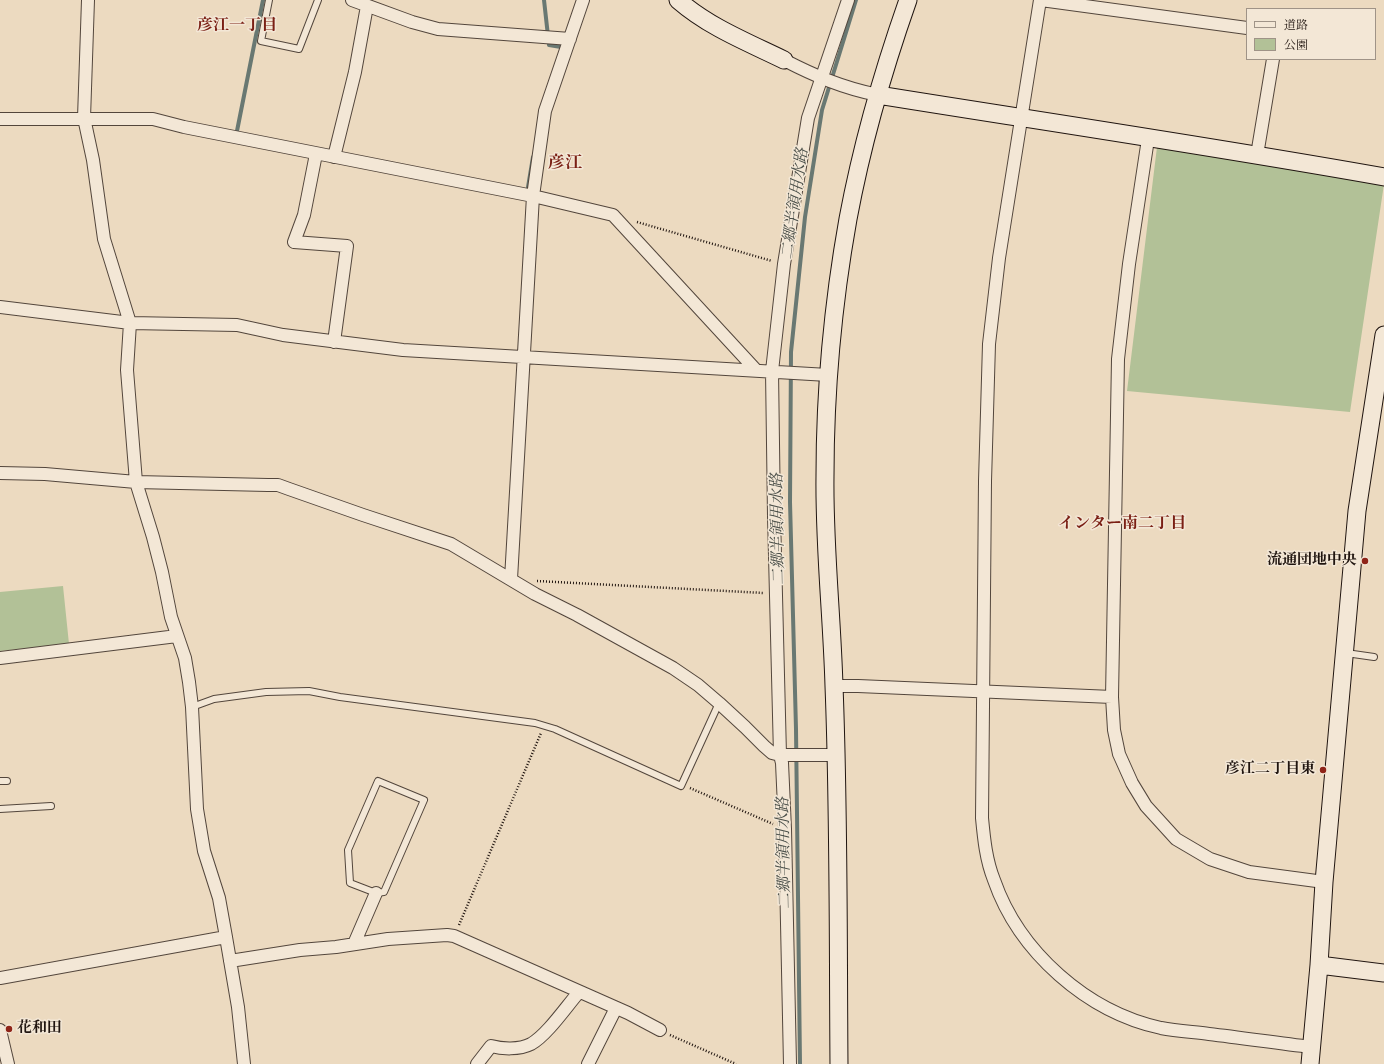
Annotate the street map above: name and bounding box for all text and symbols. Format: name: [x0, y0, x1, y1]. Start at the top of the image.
legend: [1246, 8, 1376, 60]
district label: 彦江一丁目: [197, 17, 277, 37]
text: 道路: [1284, 18, 1308, 33]
text: 公園: [1284, 38, 1308, 53]
water label: 二郷半領用水路: [779, 147, 813, 261]
district label: 彦江: [548, 154, 582, 174]
water label: 二郷半領用水路: [768, 473, 790, 585]
district label: インター南二丁目: [1058, 515, 1186, 535]
place label: 流通団地中央: [1267, 552, 1357, 570]
marker: 流通団地中央: [1360, 556, 1370, 566]
place label: 彦江二丁目東: [1225, 761, 1315, 779]
marker: 彦江二丁目東: [1318, 765, 1328, 775]
water label: 二郷半領用水路: [774, 797, 796, 909]
place label: 花和田: [17, 1020, 62, 1038]
marker: 花和田: [4, 1024, 14, 1034]

